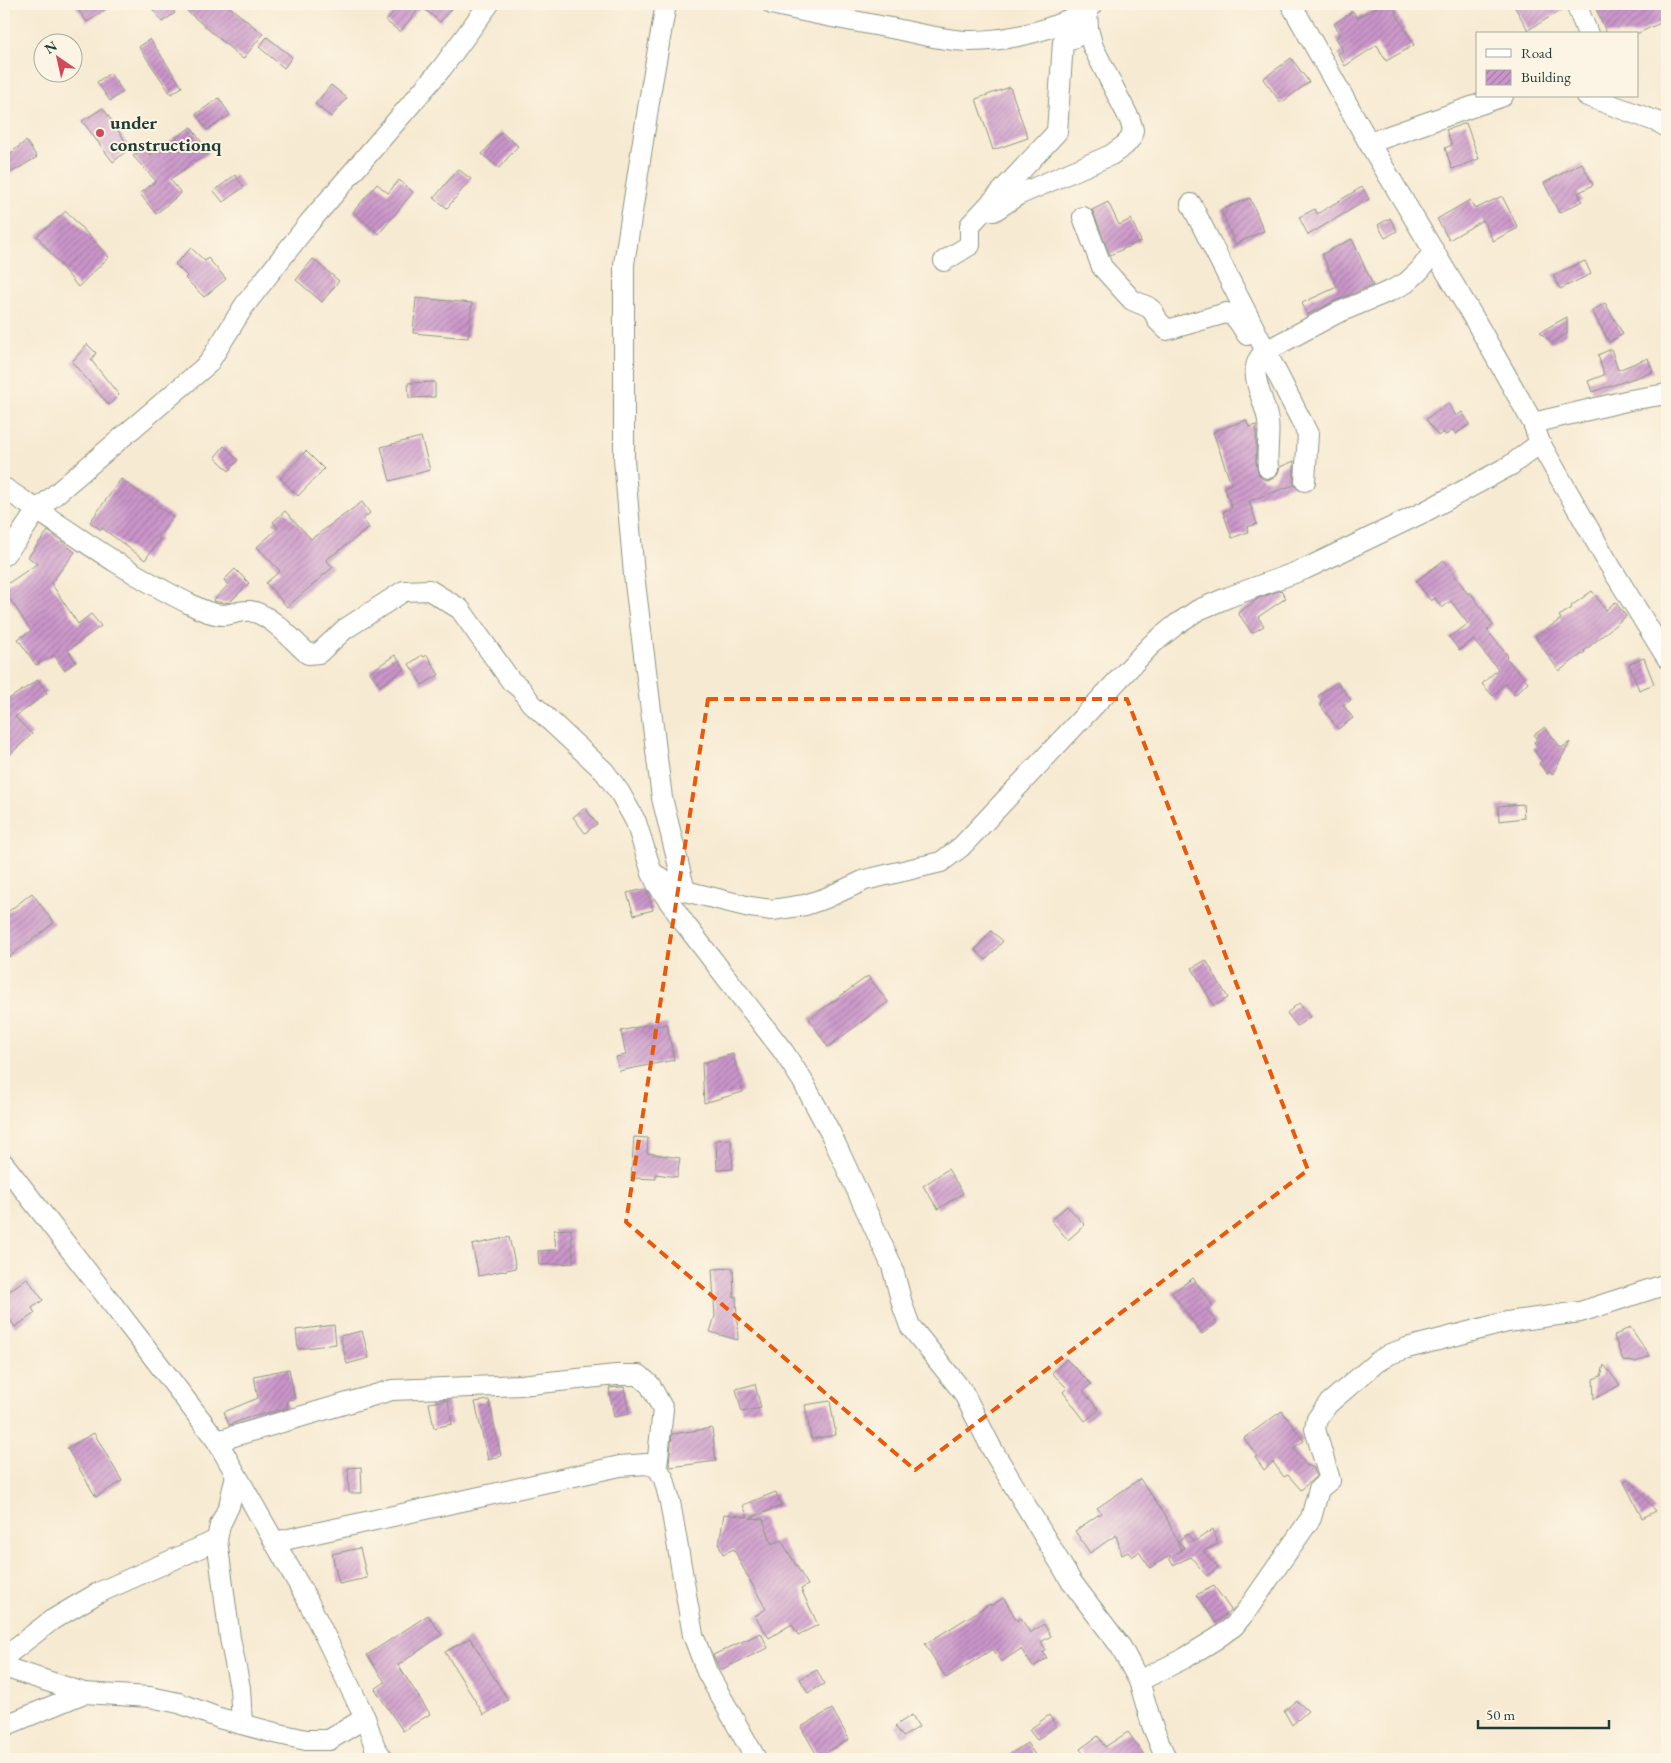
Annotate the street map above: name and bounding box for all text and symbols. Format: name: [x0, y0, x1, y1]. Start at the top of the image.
north arrow: [32, 32, 82, 82]
legend: [1476, 32, 1638, 98]
text: N: [41, 36, 61, 58]
text: Road: [1521, 43, 1553, 62]
text: Building: [1521, 67, 1571, 86]
place label: under constructionq: [110, 110, 222, 157]
marker: under constructionq: [94, 127, 106, 139]
scale bar: [1478, 1698, 1610, 1730]
text: 50 m: [1486, 1705, 1515, 1724]

